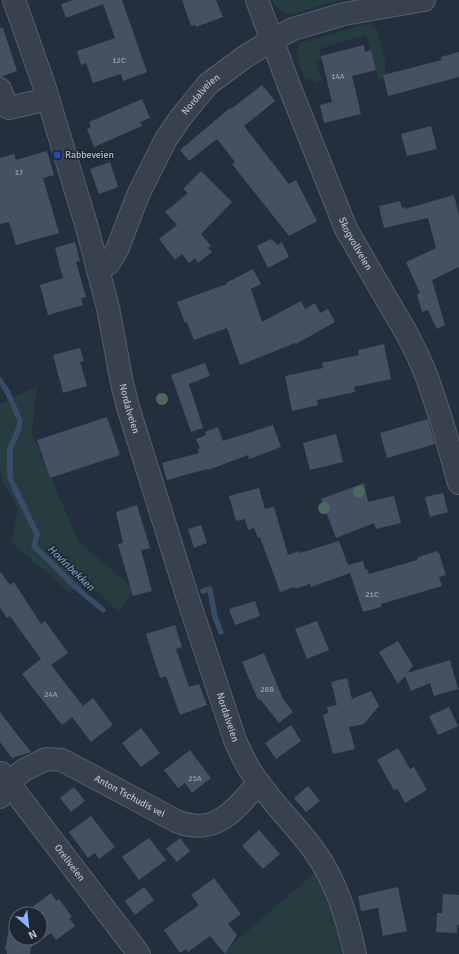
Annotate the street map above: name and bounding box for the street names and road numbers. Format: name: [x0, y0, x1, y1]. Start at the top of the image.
street label: Nordalveien: [179, 71, 222, 117]
street label: Skogvollveien: [336, 216, 375, 272]
street label: Nordalveien: [116, 382, 142, 435]
street label: Nordalveien: [214, 691, 241, 744]
street label: Anton Tschudis vei: [92, 772, 167, 820]
street label: Oreliveien: [52, 842, 87, 884]

